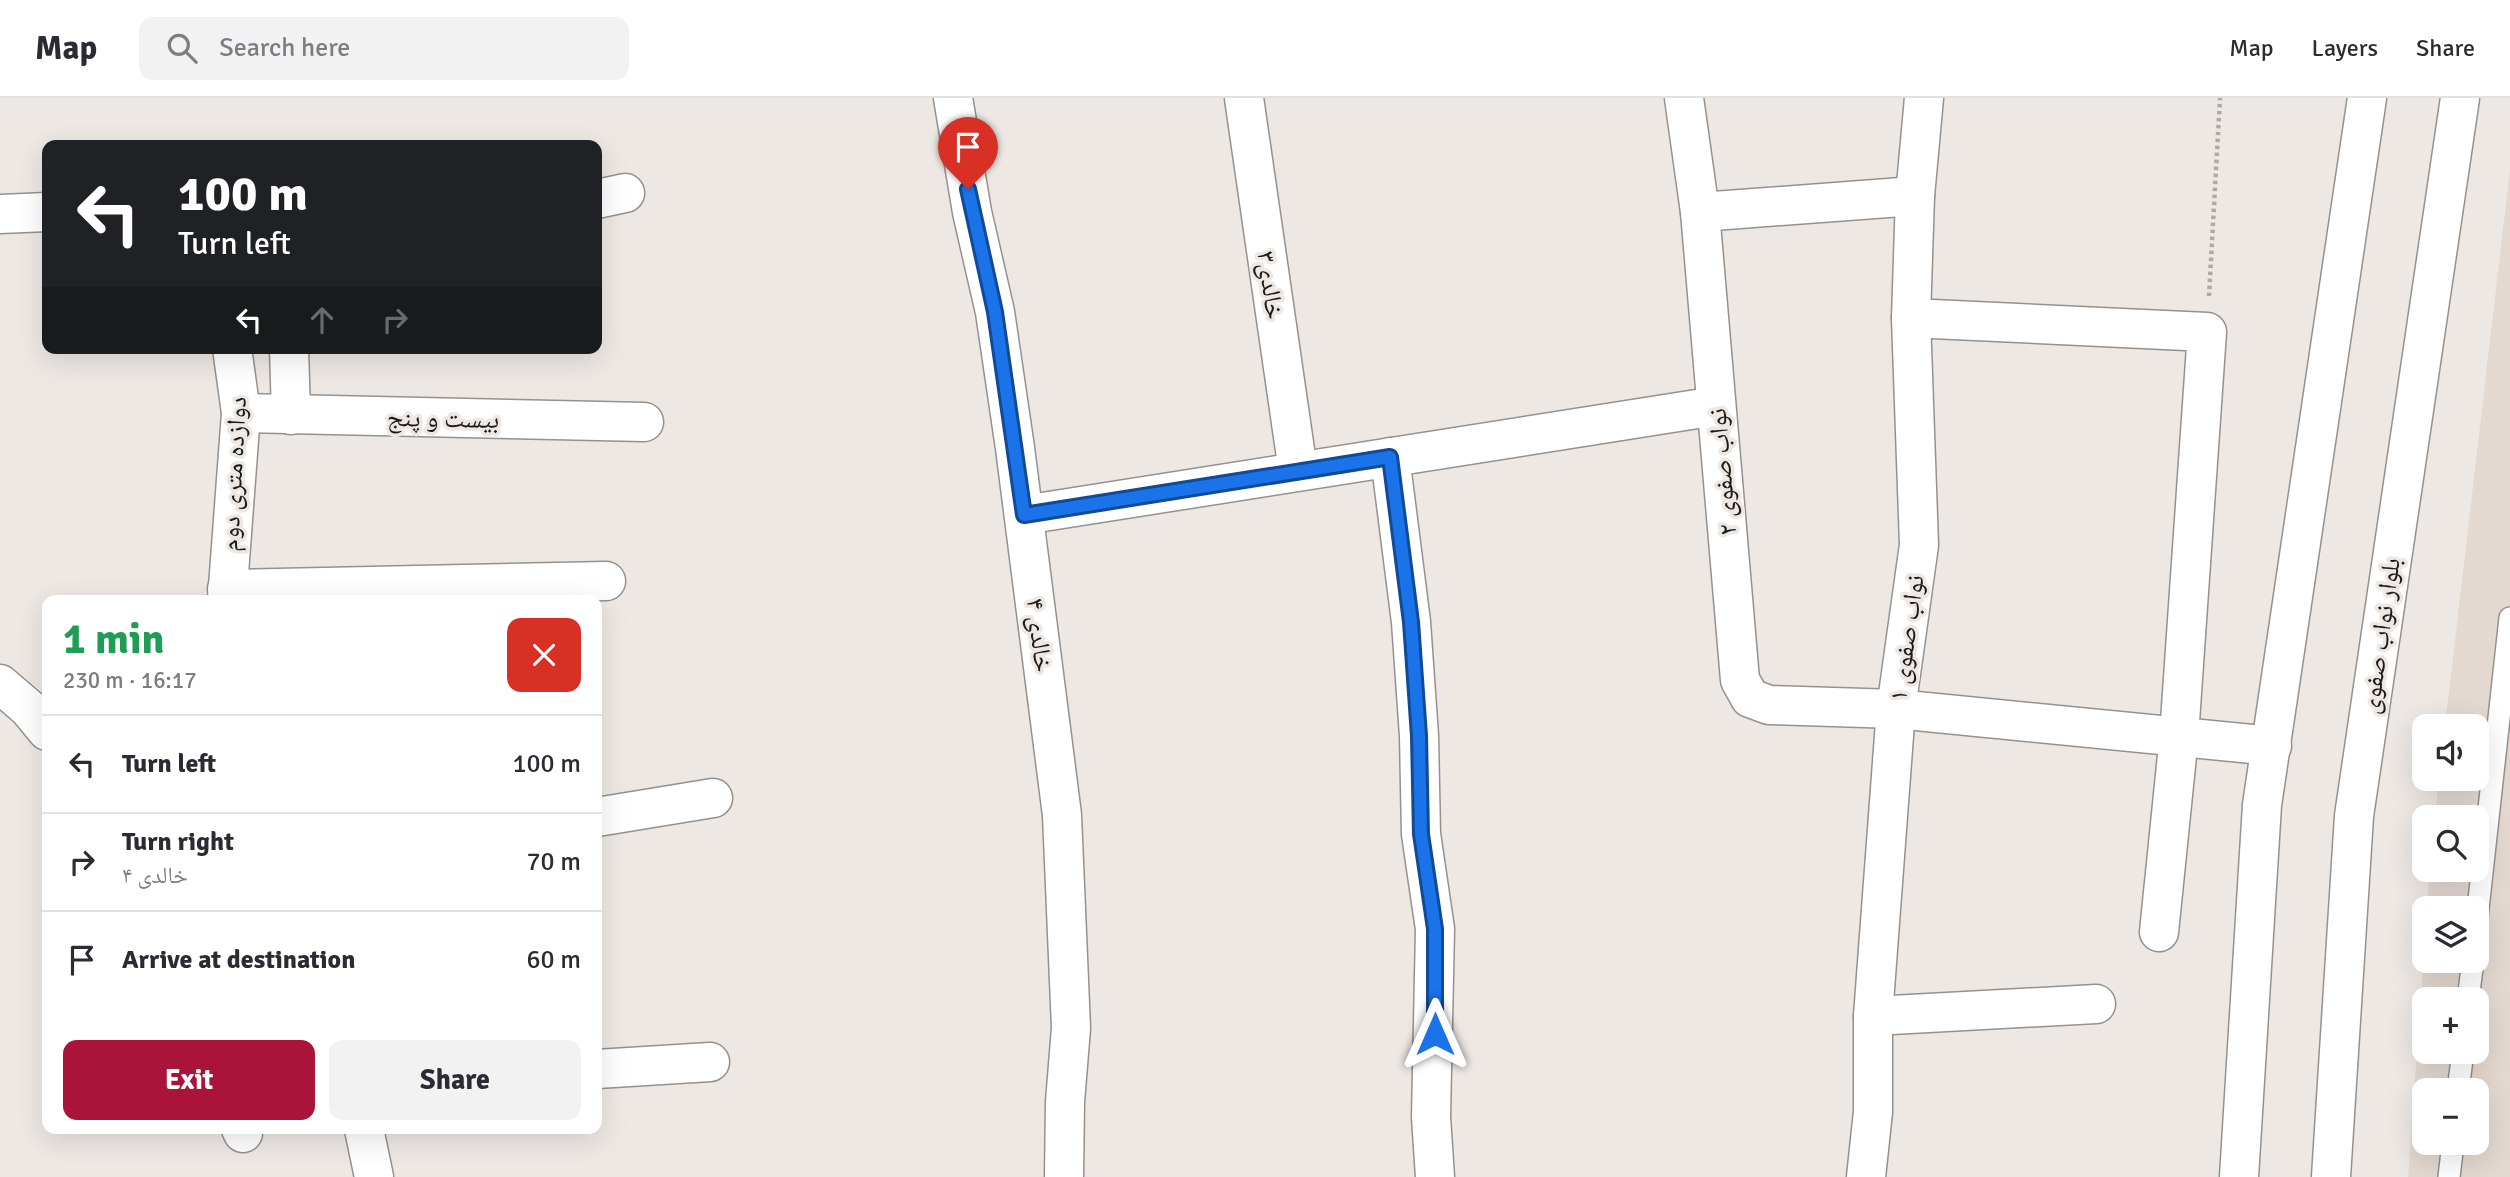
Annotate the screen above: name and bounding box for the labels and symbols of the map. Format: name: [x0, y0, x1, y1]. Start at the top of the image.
pin: [938, 117, 998, 189]
street label: خالدی۳: [1249, 249, 1291, 321]
street label: دوازده متری دوم: [214, 396, 255, 553]
street label: بیست و پنج: [386, 402, 499, 436]
street label: نواب صفوی ۲: [1702, 407, 1744, 537]
street label: بلوار نواب صفوی: [2354, 556, 2408, 716]
street label: نواب صفوی ۱: [1882, 573, 1932, 703]
street label: خالدی ۴: [1019, 596, 1059, 674]
position arrow: [1398, 997, 1472, 1071]

